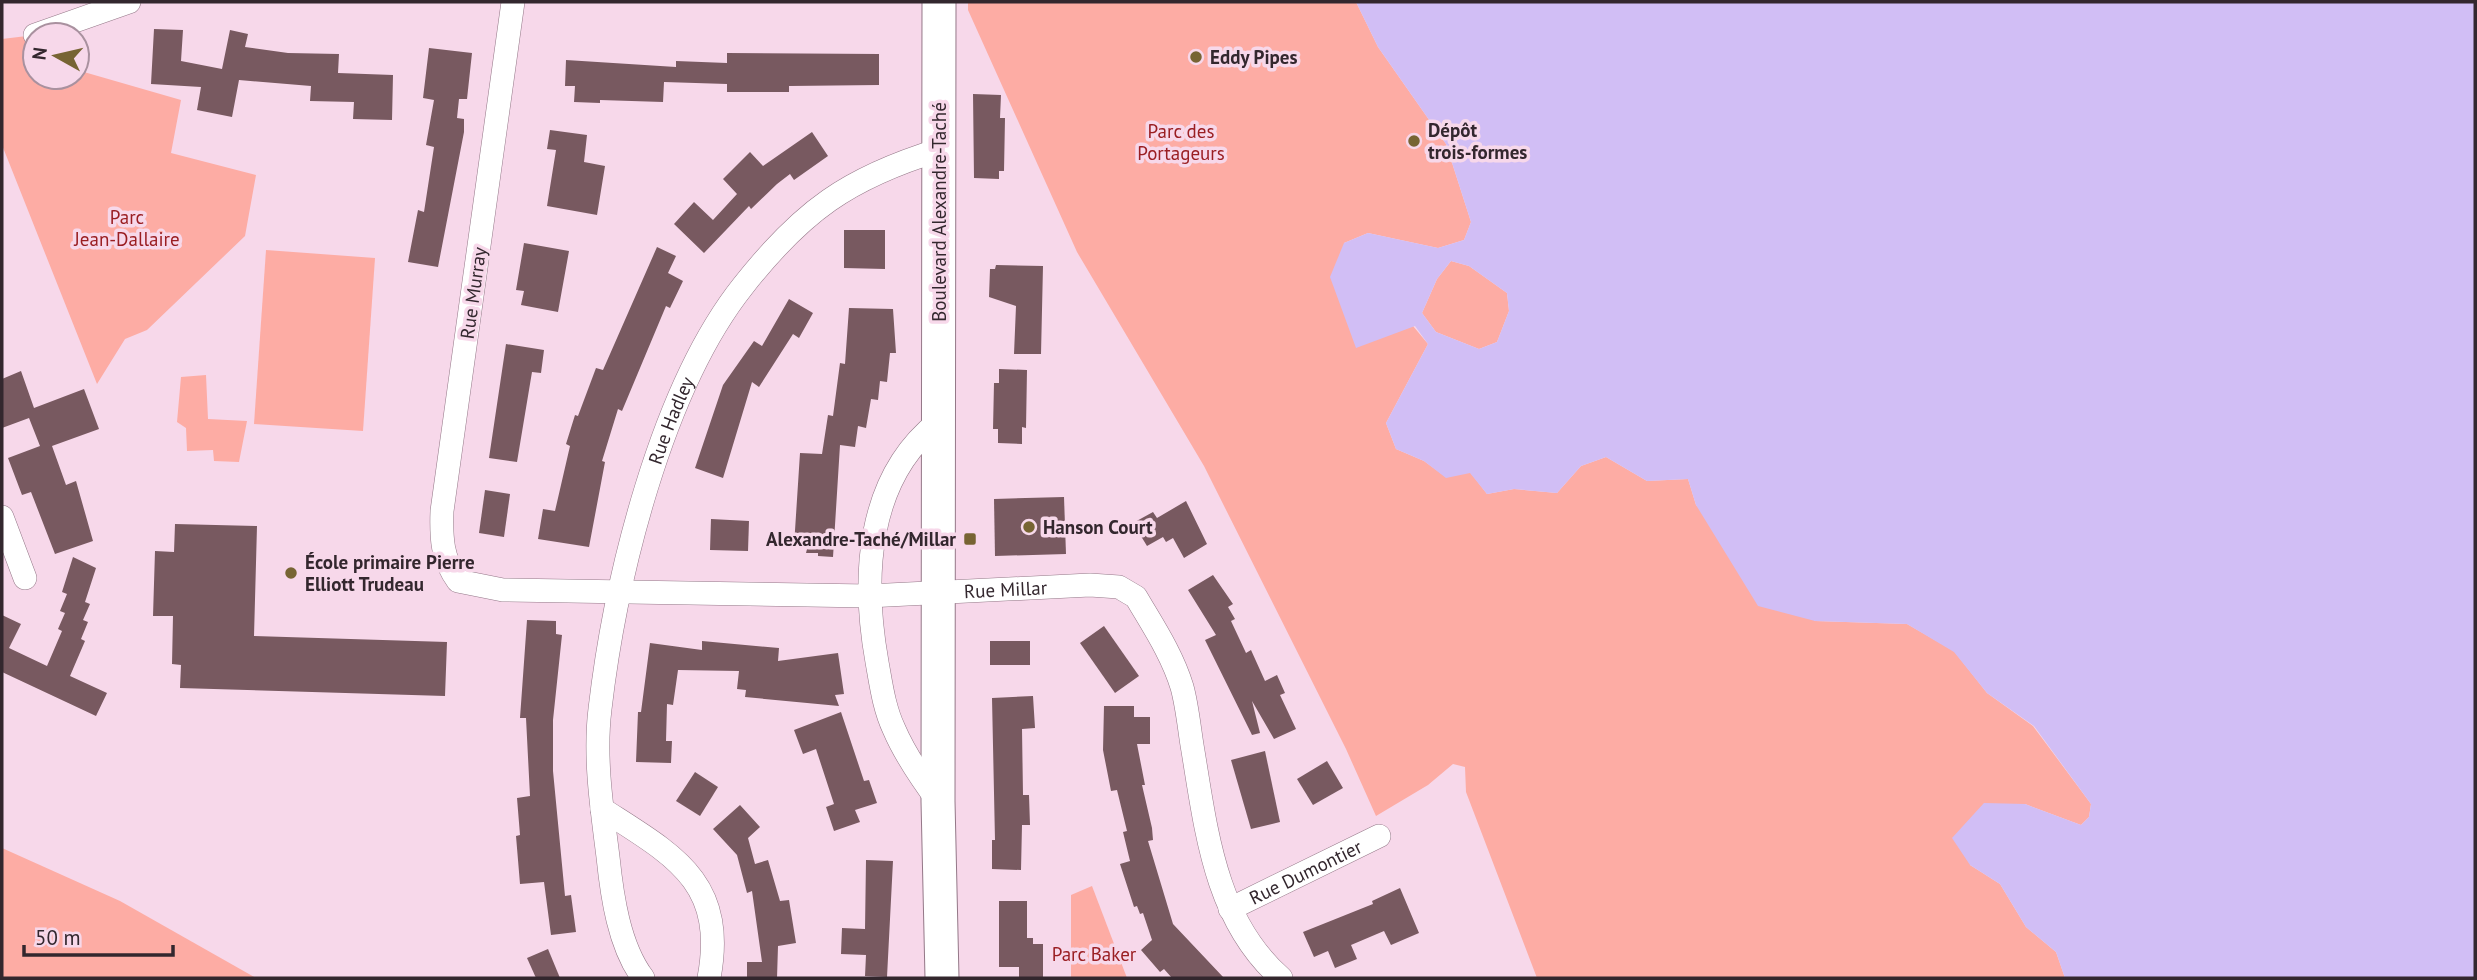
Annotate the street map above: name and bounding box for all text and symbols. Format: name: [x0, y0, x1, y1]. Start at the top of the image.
north arrow: [21, 21, 91, 91]
place label: Eddy Pipes: [1210, 45, 1298, 69]
text: N: [26, 46, 52, 61]
marker: Eddy Pipes: [1188, 49, 1204, 65]
street label: Boulevard Alexandre-Taché: [927, 102, 951, 322]
place label: Dépôt trois-formes: [1428, 118, 1527, 164]
park label: Parc des Portageurs: [1137, 119, 1225, 165]
marker: Dépôt trois-formes: [1406, 133, 1422, 149]
park label: Parc Jean-Dallaire: [73, 205, 180, 251]
street label: Rue Murray: [455, 245, 491, 341]
street label: Rue Hadley: [643, 373, 699, 467]
place label: Hanson Court: [1043, 515, 1153, 539]
marker: Hanson Court: [1021, 519, 1037, 535]
place label: Alexandre-Taché/Millar: [766, 527, 956, 551]
marker: Alexandre-Taché/Millar: [962, 531, 978, 547]
place label: École primaire Pierre Elliott Trudeau: [305, 550, 475, 596]
marker: École primaire Pierre Elliott Trudeau: [283, 565, 299, 581]
street label: Rue Millar: [963, 575, 1048, 603]
street label: Rue Dumontier: [1245, 834, 1366, 910]
scale bar: [24, 914, 173, 958]
text: 50 m: [35, 924, 81, 951]
park label: Parc Baker: [1052, 942, 1137, 966]

